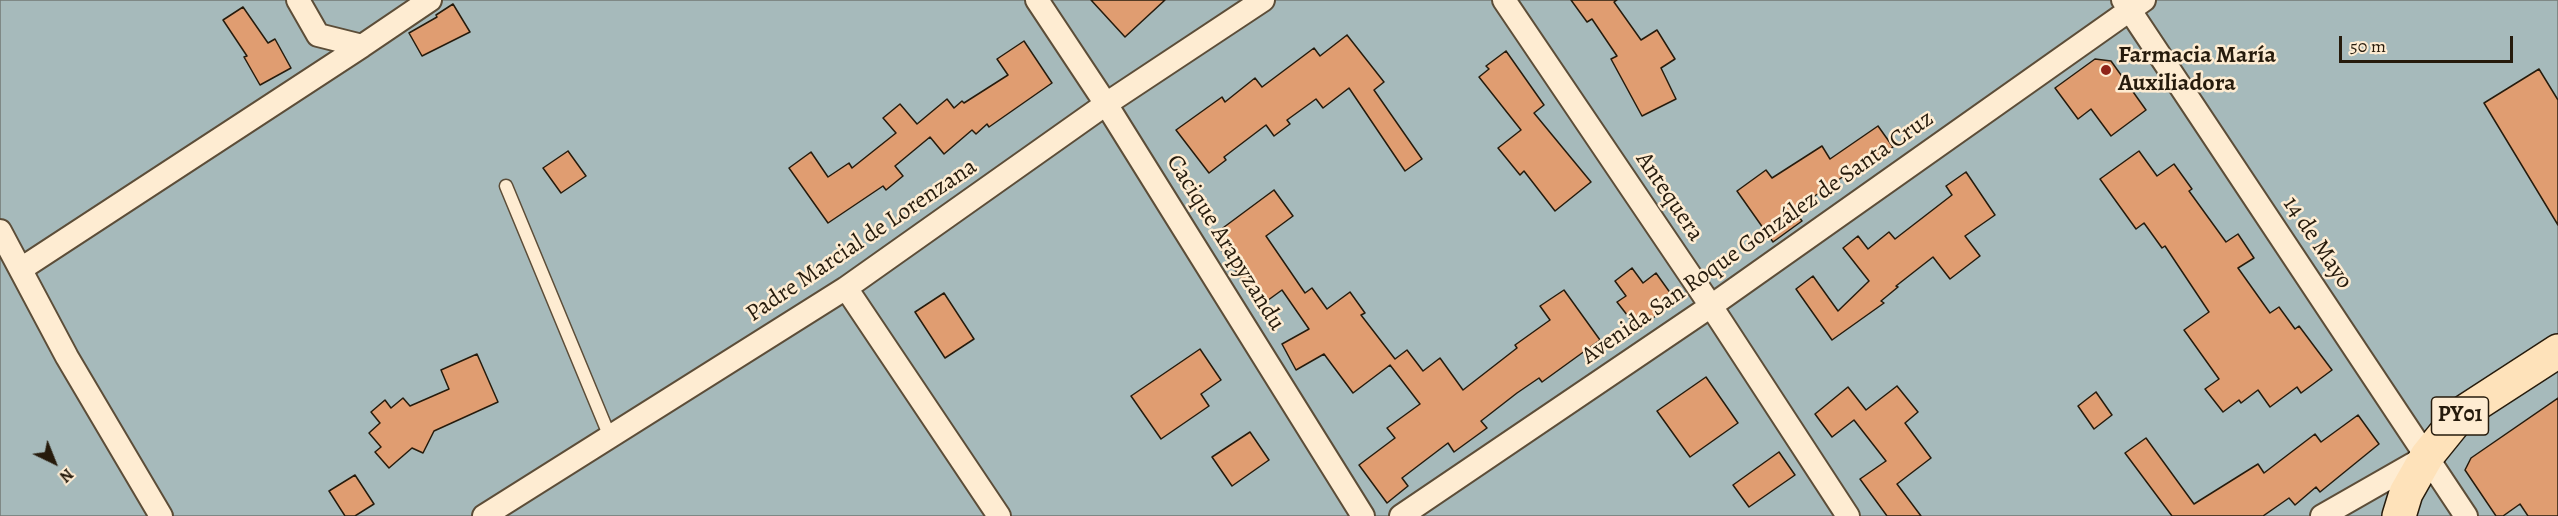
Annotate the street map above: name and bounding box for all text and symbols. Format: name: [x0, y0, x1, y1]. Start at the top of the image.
scale bar: [2342, 24, 2516, 62]
text: 50 m: [2350, 34, 2386, 58]
place label: Farmacia María Auxiliadora: [2118, 42, 2276, 98]
marker: Farmacia María Auxiliadora: [2099, 63, 2113, 77]
street label: Avenida San Roque González de Santa Cruz: [1576, 105, 1940, 371]
street label: Antequera: [1629, 147, 1709, 247]
street label: Cacique Arapyzandu: [1159, 150, 1291, 336]
street label: Padre Marcial de Lorenzana: [741, 153, 983, 329]
street label: 14 de Mayo: [2276, 191, 2358, 295]
road number: PY01: [2432, 397, 2488, 435]
north arrow: [24, 432, 84, 492]
text: N: [55, 463, 78, 487]

